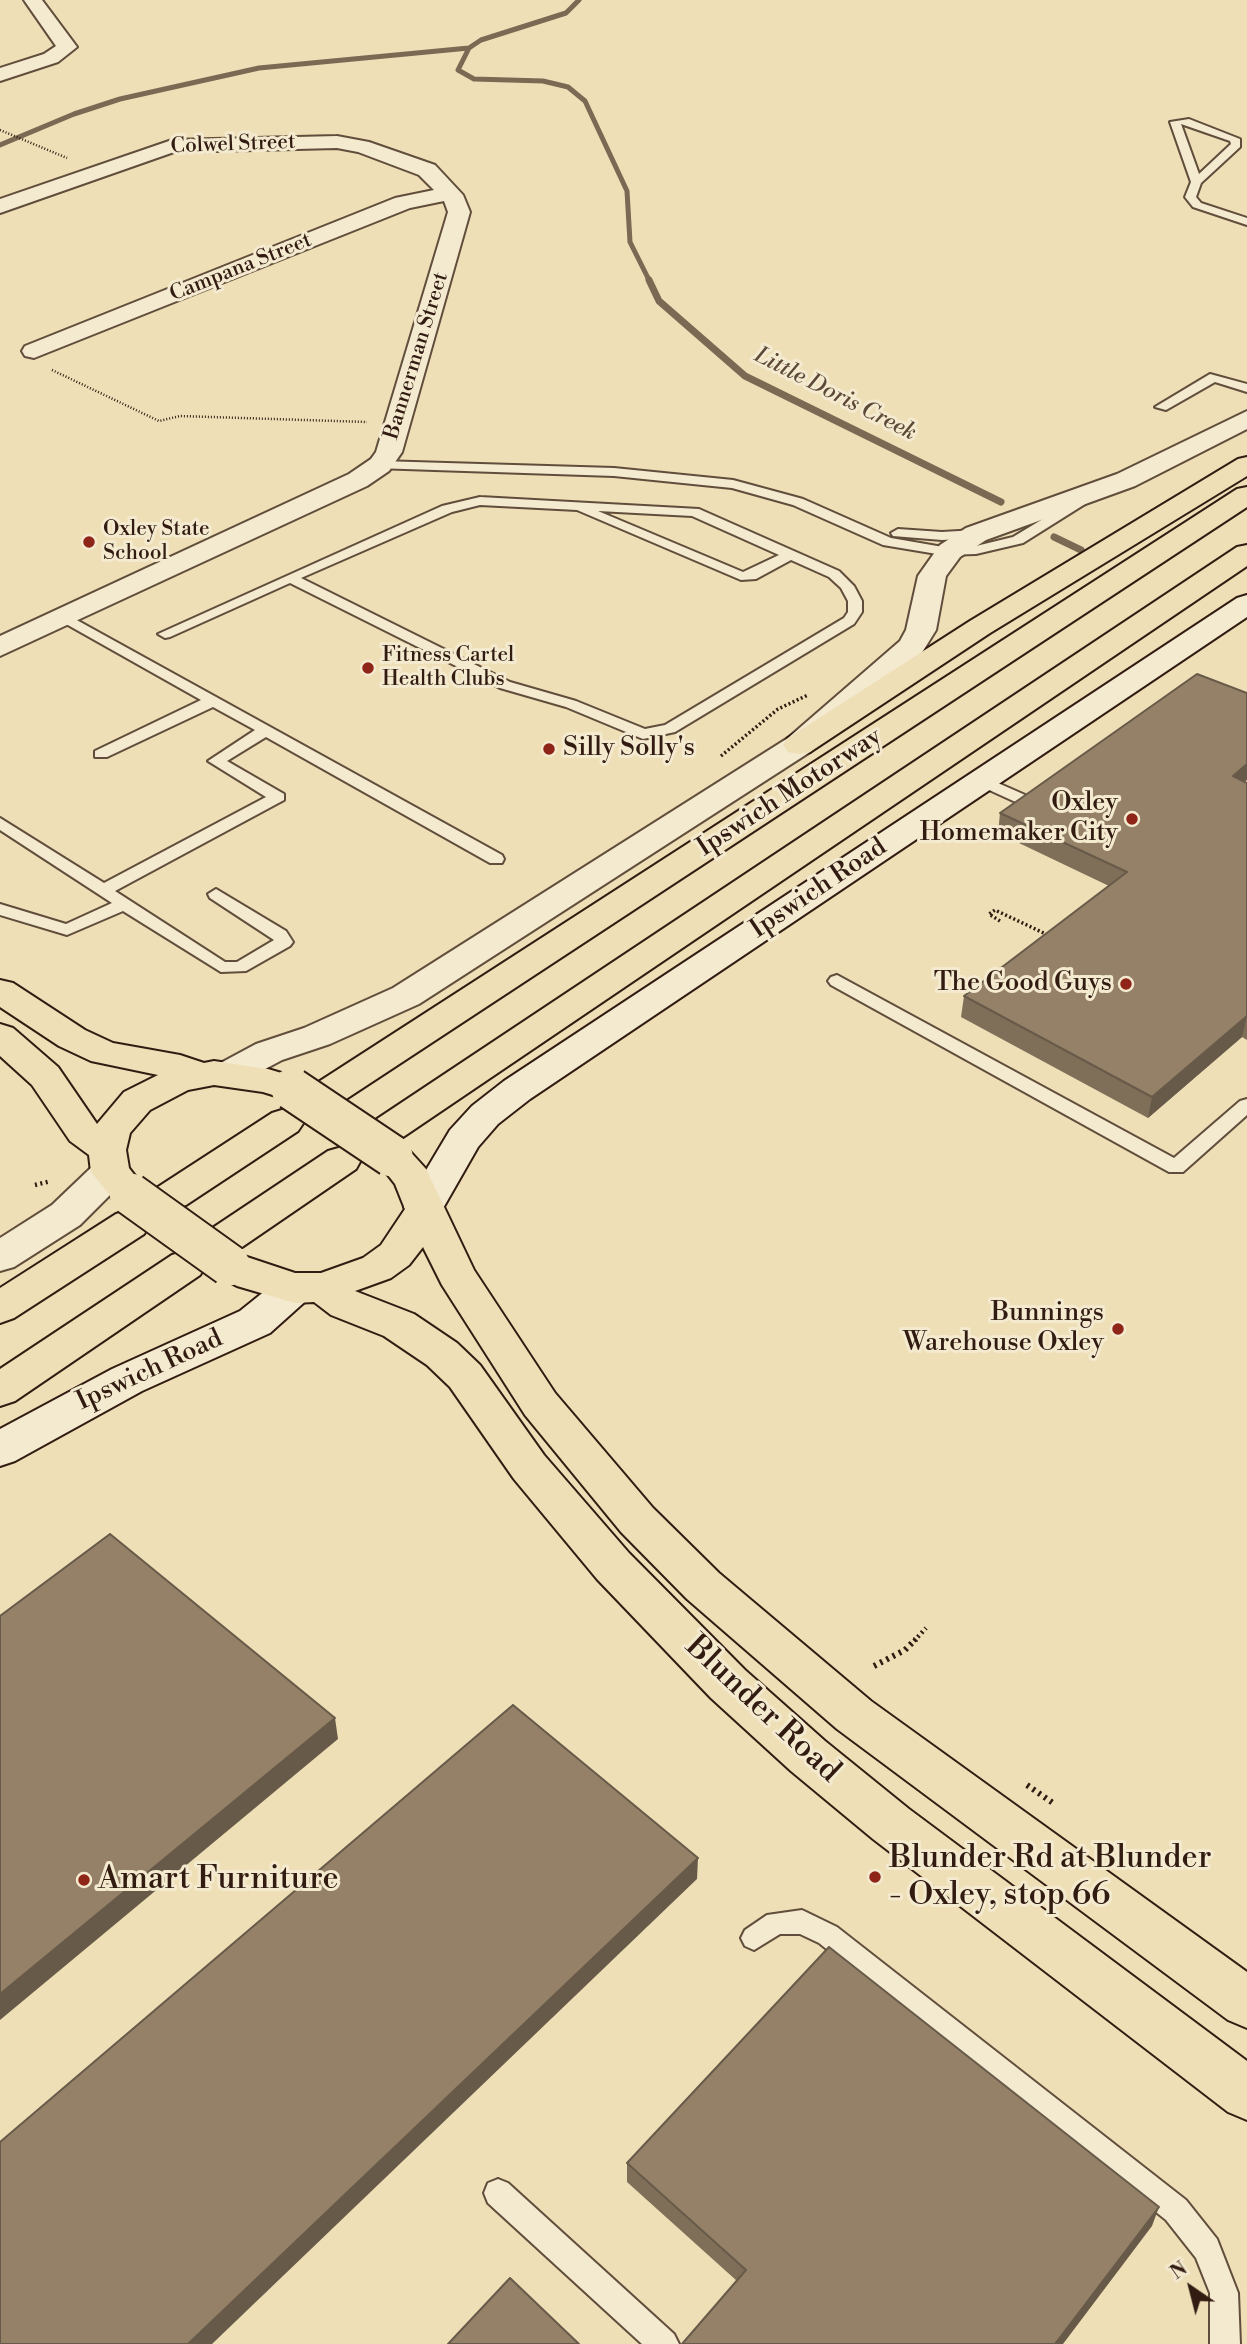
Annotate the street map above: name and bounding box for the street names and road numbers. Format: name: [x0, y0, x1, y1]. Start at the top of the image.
street label: Colwel Street: [170, 130, 296, 160]
street label: Campana Street: [166, 228, 316, 308]
street label: Bannerman Street: [380, 269, 454, 443]
street label: Ipswich Motorway: [692, 722, 888, 864]
street label: Ipswich Road: [745, 832, 893, 946]
street label: Ipswich Road: [72, 1324, 228, 1418]
street label: Blunder Road: [676, 1628, 848, 1792]

